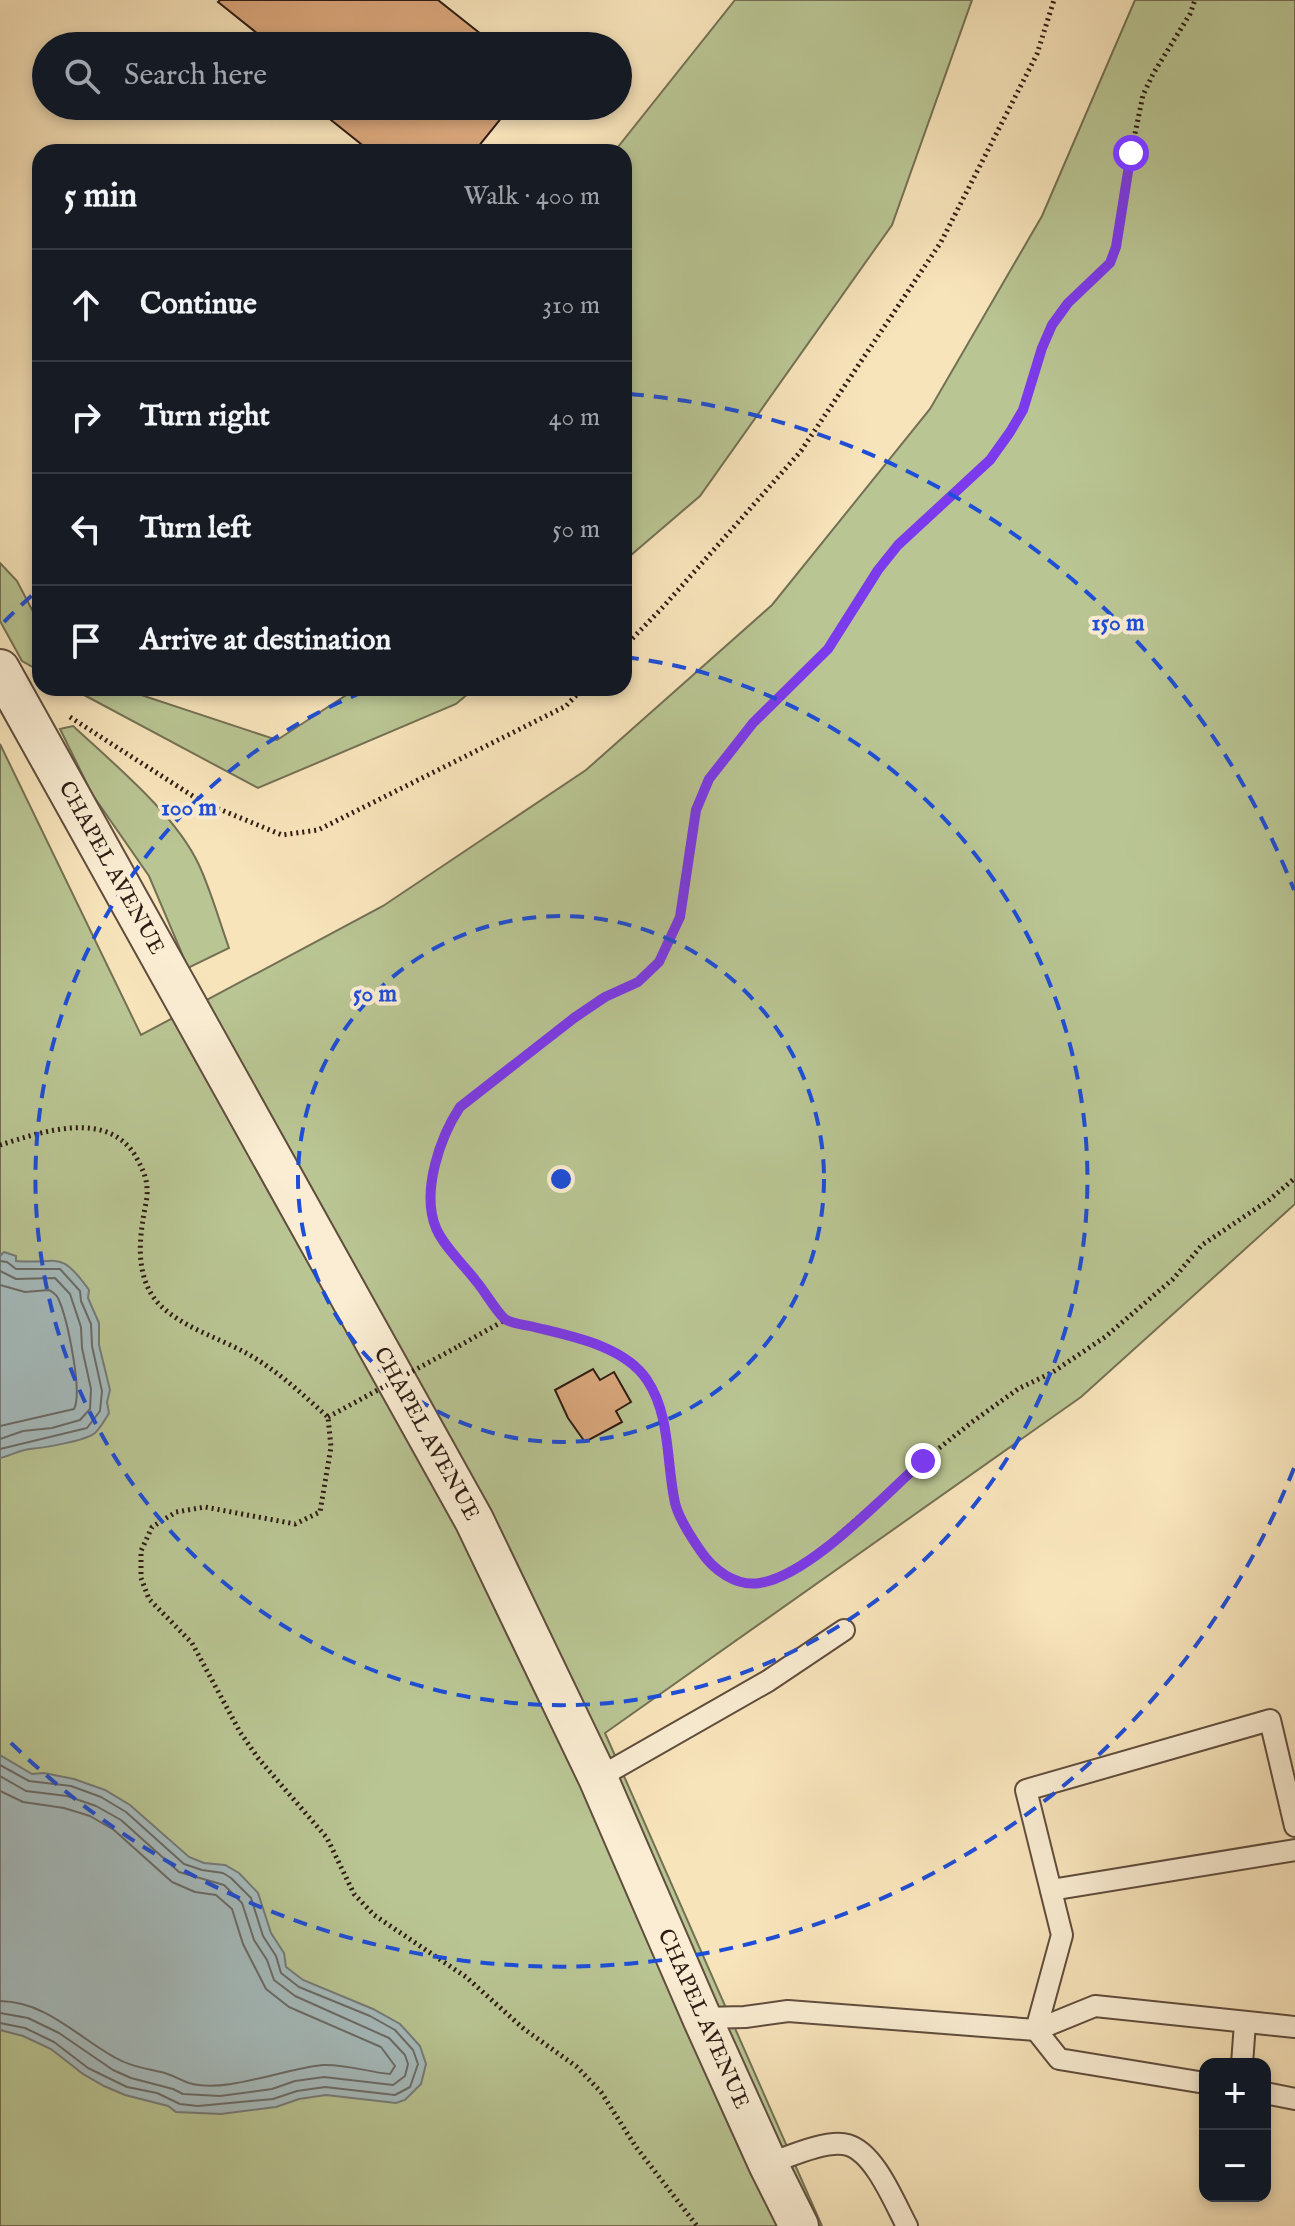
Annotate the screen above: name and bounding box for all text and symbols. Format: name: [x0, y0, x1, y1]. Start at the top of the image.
search box: [32, 32, 632, 120]
icon: search: [60, 54, 104, 98]
text: Search here: [124, 57, 267, 95]
route start: [1113, 135, 1149, 171]
text: 5 min: [64, 175, 137, 218]
text: Walk · 400 m: [463, 180, 600, 213]
icon: ahead: [64, 283, 108, 327]
text: Continue: [140, 286, 257, 324]
text: 310 m: [542, 289, 600, 322]
icon: right: [64, 395, 108, 439]
text: Turn right: [140, 398, 270, 436]
text: 40 m: [549, 401, 600, 434]
icon: left: [64, 507, 108, 551]
text: Turn left: [140, 510, 251, 548]
text: 50 m: [552, 513, 600, 546]
text: 150 m: [1091, 608, 1145, 639]
icon: arrive: [64, 619, 108, 663]
text: Arrive at destination: [140, 622, 391, 660]
street label: CHAPEL AVENUE: [52, 776, 170, 960]
text: 100 m: [161, 793, 218, 824]
text: 50 m: [353, 979, 398, 1010]
centre of rings: [547, 1165, 575, 1193]
street label: CHAPEL AVENUE: [367, 1342, 485, 1526]
route end: [905, 1443, 941, 1479]
street label: CHAPEL AVENUE: [651, 1925, 755, 2113]
map controls: [1199, 2058, 1271, 2202]
button: +: [1199, 2058, 1271, 2130]
button: −: [1199, 2130, 1271, 2202]

